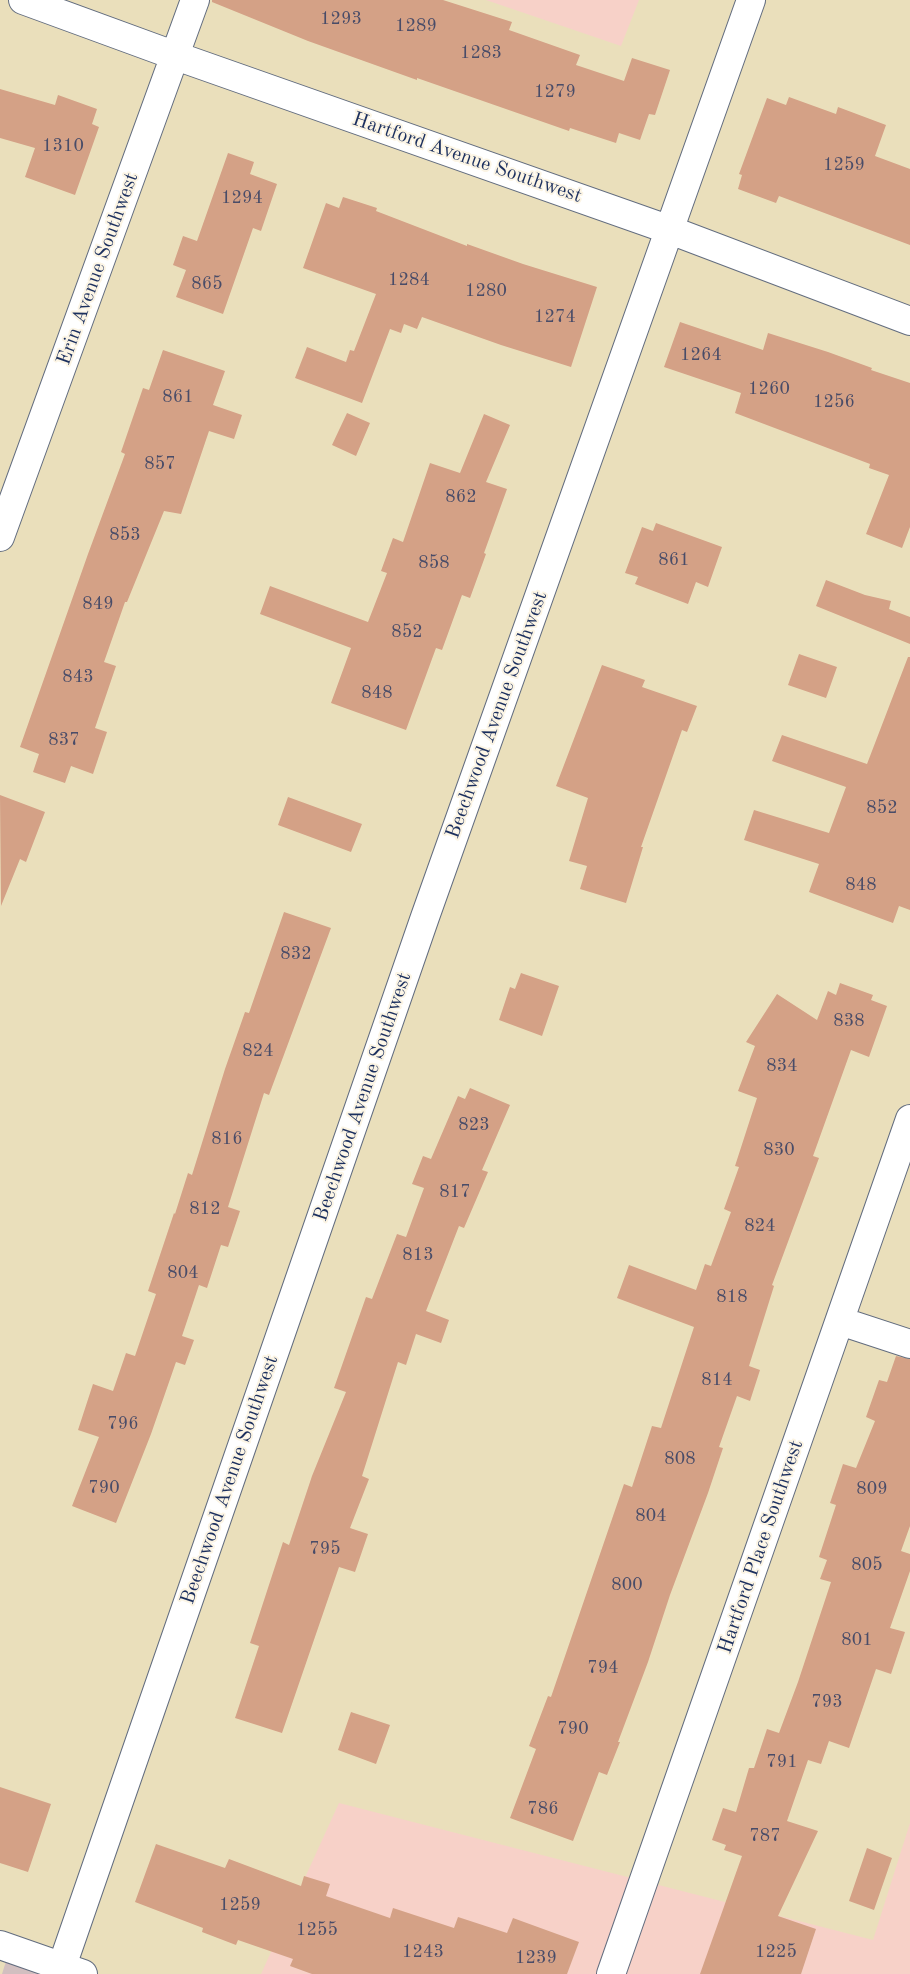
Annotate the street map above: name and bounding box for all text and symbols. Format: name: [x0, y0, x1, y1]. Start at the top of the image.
house number: 1293: [320, 8, 362, 30]
house number: 1289: [395, 15, 437, 37]
house number: 1283: [460, 42, 502, 64]
house number: 1279: [534, 81, 576, 103]
street label: Hartford Avenue Southwest: [349, 107, 585, 209]
house number: 1310: [42, 135, 84, 157]
house number: 1259: [823, 154, 865, 176]
street label: Erin Avenue Southwest: [52, 169, 144, 369]
house number: 1294: [221, 187, 263, 209]
house number: 1284: [388, 269, 430, 291]
house number: 865: [191, 273, 223, 295]
house number: 1280: [465, 280, 507, 302]
house number: 1274: [534, 306, 576, 328]
house number: 1264: [680, 344, 722, 366]
house number: 1260: [748, 378, 790, 400]
house number: 861: [162, 386, 194, 408]
house number: 1256: [813, 391, 855, 413]
house number: 857: [144, 453, 176, 475]
house number: 862: [445, 486, 477, 508]
house number: 853: [109, 524, 141, 546]
house number: 861: [658, 549, 690, 571]
house number: 858: [418, 552, 450, 574]
street label: Beechwood Avenue Southwest: [441, 588, 553, 842]
house number: 849: [82, 593, 114, 615]
house number: 852: [391, 621, 423, 643]
house number: 843: [62, 666, 94, 688]
house number: 848: [361, 682, 393, 704]
house number: 837: [48, 729, 80, 751]
house number: 852: [866, 797, 898, 819]
house number: 848: [845, 874, 877, 896]
house number: 832: [280, 943, 312, 965]
street label: Beechwood Avenue Southwest: [309, 969, 417, 1225]
house number: 838: [833, 1010, 865, 1032]
house number: 824: [242, 1040, 274, 1062]
house number: 834: [766, 1055, 798, 1077]
house number: 823: [458, 1114, 490, 1136]
house number: 816: [211, 1128, 243, 1150]
house number: 830: [763, 1139, 795, 1161]
house number: 817: [439, 1181, 471, 1203]
house number: 812: [189, 1198, 221, 1220]
house number: 824: [744, 1215, 776, 1237]
house number: 813: [402, 1244, 434, 1266]
house number: 804: [167, 1262, 199, 1284]
house number: 818: [716, 1286, 748, 1308]
street label: Beechwood Avenue Southwest: [176, 1352, 284, 1608]
house number: 814: [701, 1369, 733, 1391]
house number: 796: [107, 1413, 139, 1435]
street label: Hartford Place Southwest: [713, 1437, 809, 1657]
house number: 808: [664, 1448, 696, 1470]
house number: 790: [88, 1477, 120, 1499]
house number: 809: [856, 1478, 888, 1500]
house number: 804: [635, 1505, 667, 1527]
house number: 795: [309, 1538, 341, 1560]
house number: 805: [851, 1554, 883, 1576]
house number: 800: [611, 1574, 643, 1596]
house number: 801: [841, 1629, 873, 1651]
house number: 794: [587, 1657, 619, 1679]
house number: 793: [811, 1691, 843, 1713]
house number: 790: [557, 1718, 589, 1740]
house number: 791: [766, 1751, 798, 1773]
house number: 786: [527, 1798, 559, 1820]
house number: 787: [749, 1825, 781, 1847]
house number: 1259: [219, 1894, 261, 1916]
house number: 1255: [296, 1919, 338, 1941]
house number: 1243: [402, 1941, 444, 1963]
house number: 1225: [755, 1941, 797, 1963]
house number: 1239: [515, 1947, 557, 1969]

